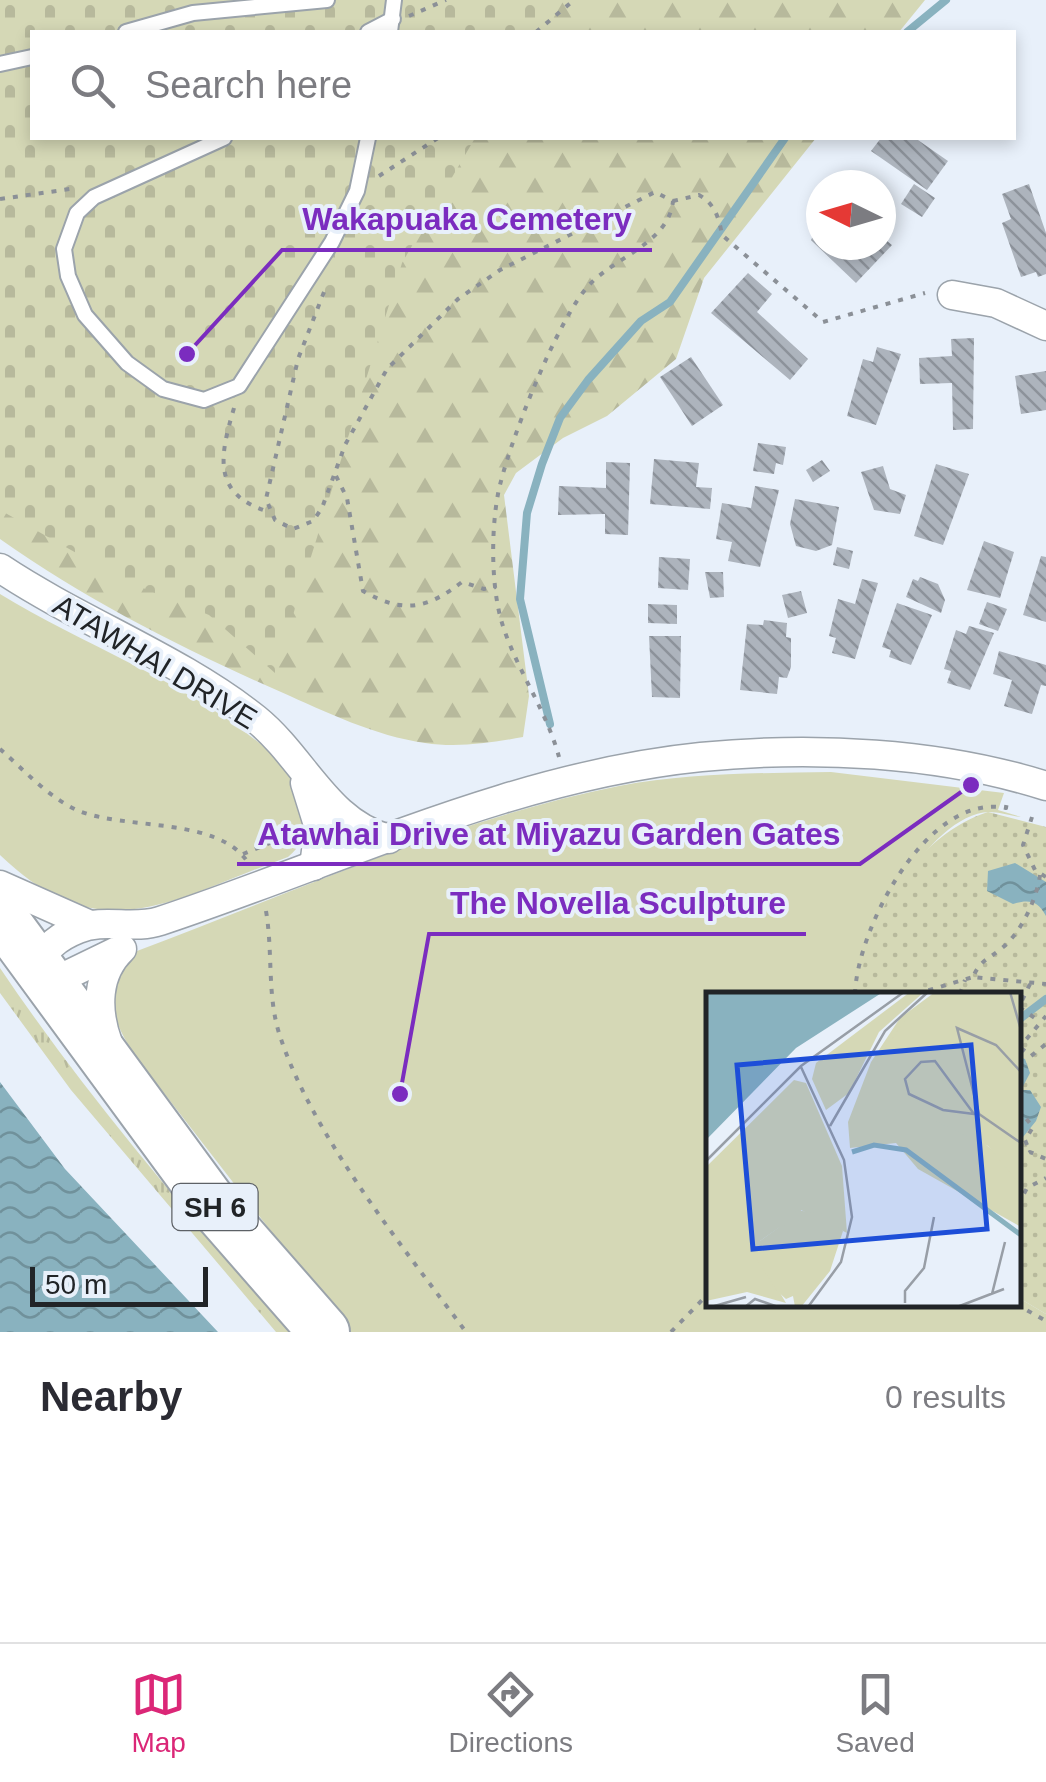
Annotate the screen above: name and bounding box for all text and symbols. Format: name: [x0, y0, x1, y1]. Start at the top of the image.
search box: [30, 30, 1016, 140]
icon: search: [65, 58, 120, 113]
text: Search here: [145, 64, 352, 106]
north arrow: [806, 170, 896, 260]
callout: Wakapuaka Cemetery: [282, 188, 652, 250]
text: Wakapuaka Cemetery: [302, 201, 632, 237]
street label: ATAWHAI DRIVE: [48, 588, 263, 735]
callout: Atawhai Drive at Miyazu Garden Gates: [237, 802, 860, 864]
text: Atawhai Drive at Miyazu Garden Gates: [257, 816, 841, 852]
callout: The Novella Sculpture: [429, 872, 806, 934]
text: The Novella Sculpture: [450, 885, 786, 921]
inset map: [706, 992, 1021, 1307]
road number: SH 6: [172, 1184, 258, 1230]
scale bar: [30, 1262, 208, 1306]
text: 50 m: [45, 1269, 107, 1300]
text: Nearby: [40, 1373, 182, 1420]
text: 0 results: [885, 1379, 1006, 1415]
tab: Map: [131, 1667, 186, 1759]
tab: Directions: [449, 1667, 573, 1759]
tab: Saved: [835, 1667, 915, 1759]

